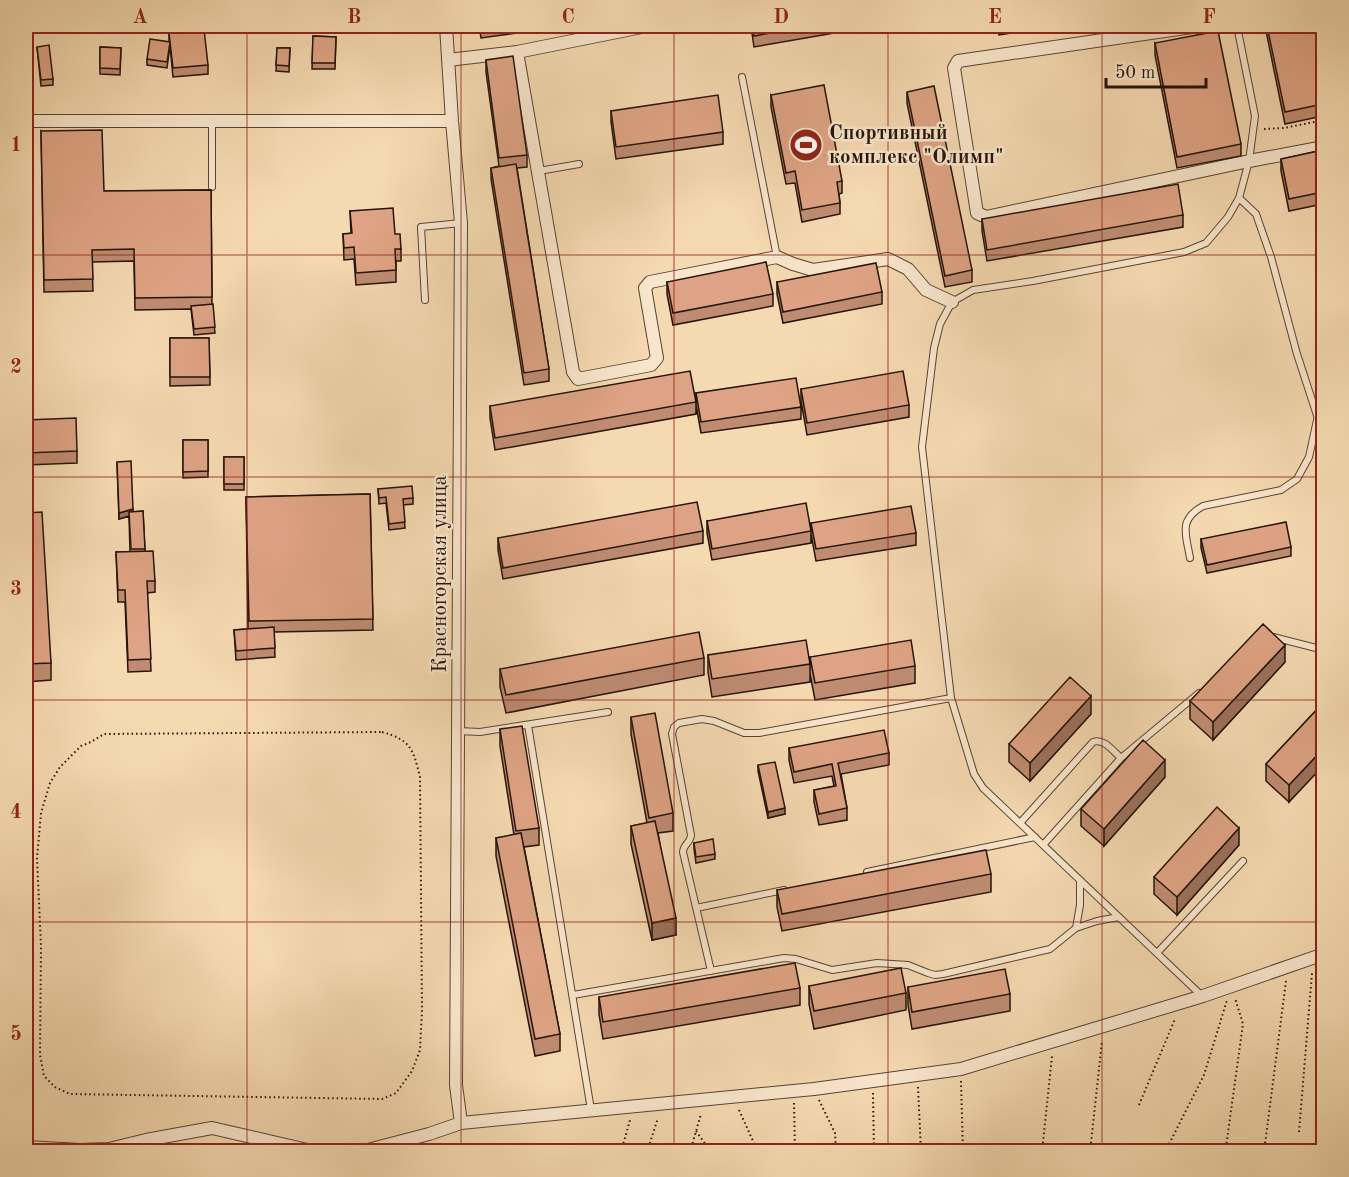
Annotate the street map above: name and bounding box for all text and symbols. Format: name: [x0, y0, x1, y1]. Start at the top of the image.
text: A: [132, 8, 148, 28]
text: B: [347, 8, 361, 28]
text: C: [561, 8, 575, 28]
text: D: [773, 8, 789, 28]
text: E: [988, 8, 1002, 28]
text: F: [1202, 8, 1216, 28]
scale bar: [1106, 51, 1206, 89]
text: 50 m: [1115, 64, 1155, 82]
place label: Спортивный комплекс "Олимп": [829, 123, 1003, 168]
sports icon: Спортивный комплекс "Олимп": [788, 127, 824, 163]
text: 1: [10, 136, 22, 156]
text: 2: [10, 358, 22, 378]
street label: Красногорская улица: [430, 475, 451, 673]
text: 3: [10, 580, 22, 600]
text: 4: [10, 803, 22, 823]
text: 5: [10, 1024, 22, 1045]

